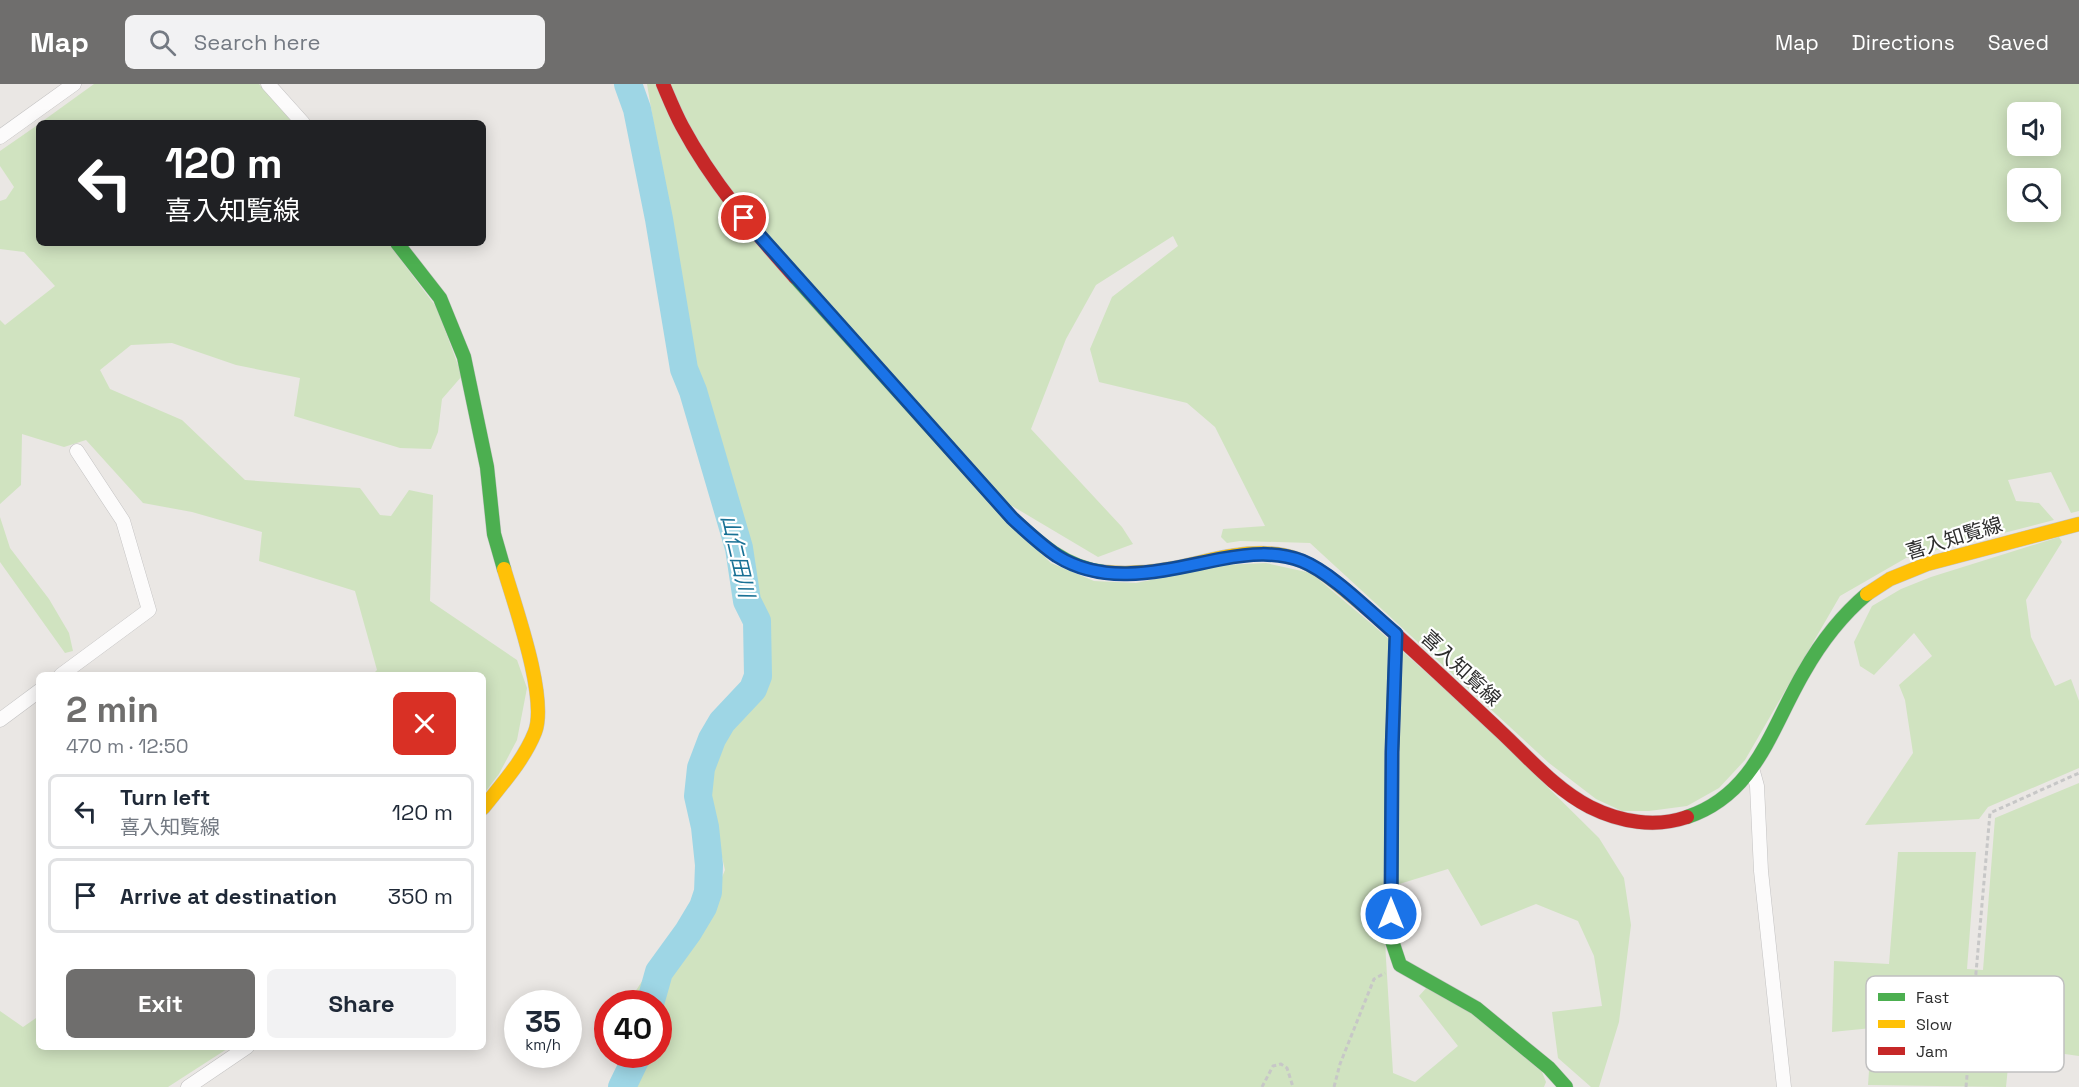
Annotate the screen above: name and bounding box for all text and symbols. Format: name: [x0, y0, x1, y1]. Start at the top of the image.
search box: [125, 15, 545, 69]
text: Map: [30, 24, 89, 60]
icon: search: [146, 26, 179, 59]
text: Search here: [194, 28, 321, 56]
text: Map: [1775, 29, 1819, 56]
text: Directions: [1852, 29, 1955, 56]
text: Saved: [1988, 29, 2049, 56]
map controls: [2007, 102, 2061, 222]
button: sound: [2007, 102, 2061, 156]
text: 120 m: [165, 137, 283, 190]
icon: left: [66, 144, 144, 222]
button: search: [2007, 168, 2061, 222]
pin: [718, 192, 769, 243]
text: 喜入知覧線: [165, 193, 300, 228]
icon: arrive: [727, 201, 760, 234]
street label: 喜入知覧線: [1902, 511, 2006, 565]
water label: 山仁田川: [715, 512, 761, 602]
street label: 喜入知覧線: [1416, 624, 1506, 712]
text: 2 min: [66, 687, 159, 733]
button: close: [393, 692, 456, 755]
text: 470 m · 12:50: [66, 733, 188, 759]
text: Turn left: [120, 783, 210, 811]
icon: left: [69, 795, 102, 828]
text: 120 m: [392, 798, 453, 826]
text: 喜入知覧線: [120, 814, 220, 840]
icon: arrive: [69, 879, 102, 912]
text: Arrive at destination: [120, 882, 337, 910]
text: 350 m: [388, 882, 453, 910]
position arrow: [1359, 882, 1423, 946]
button: Exit: [66, 969, 255, 1038]
button: Share: [267, 969, 456, 1038]
legend: [1866, 976, 2064, 1072]
text: Fast: [1916, 987, 1949, 1008]
speed limit sign: 40: [594, 990, 672, 1068]
text: 35: [525, 1002, 561, 1041]
text: Slow: [1916, 1014, 1952, 1035]
text: km/h: [525, 1035, 561, 1054]
text: Jam: [1916, 1041, 1948, 1062]

